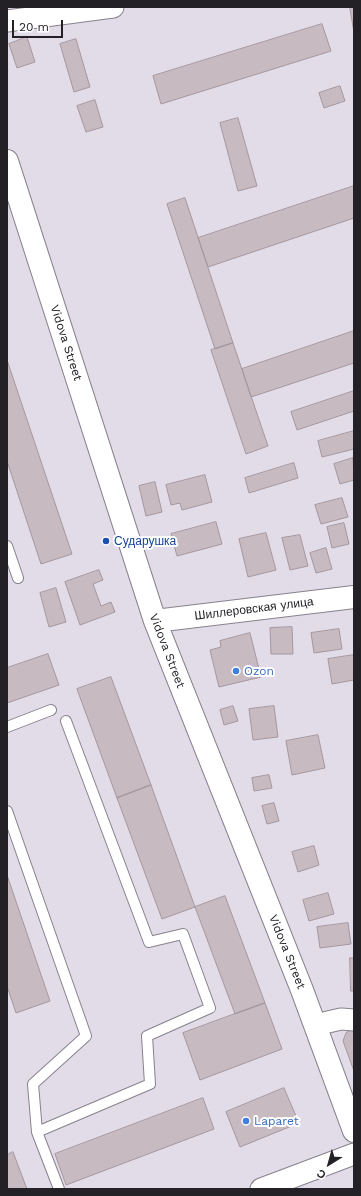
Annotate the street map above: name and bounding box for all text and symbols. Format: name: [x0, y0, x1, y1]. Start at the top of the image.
scale bar: [14, 12, 65, 38]
text: 20 m: [19, 20, 49, 34]
street label: Vidova Street: [47, 303, 85, 383]
place label: Сударушка: [114, 534, 176, 548]
marker: Сударушка: [101, 536, 111, 546]
street label: Шиллеровская улица: [194, 595, 314, 623]
street label: Vidova Street: [146, 612, 188, 690]
place label: Ozon: [244, 664, 274, 678]
marker: Ozon: [231, 666, 241, 676]
street label: Vidova Street: [266, 913, 308, 991]
place label: Laparet: [254, 1114, 299, 1128]
marker: Laparet: [241, 1116, 251, 1126]
north arrow: [309, 1144, 349, 1184]
text: С: [314, 1166, 329, 1182]

